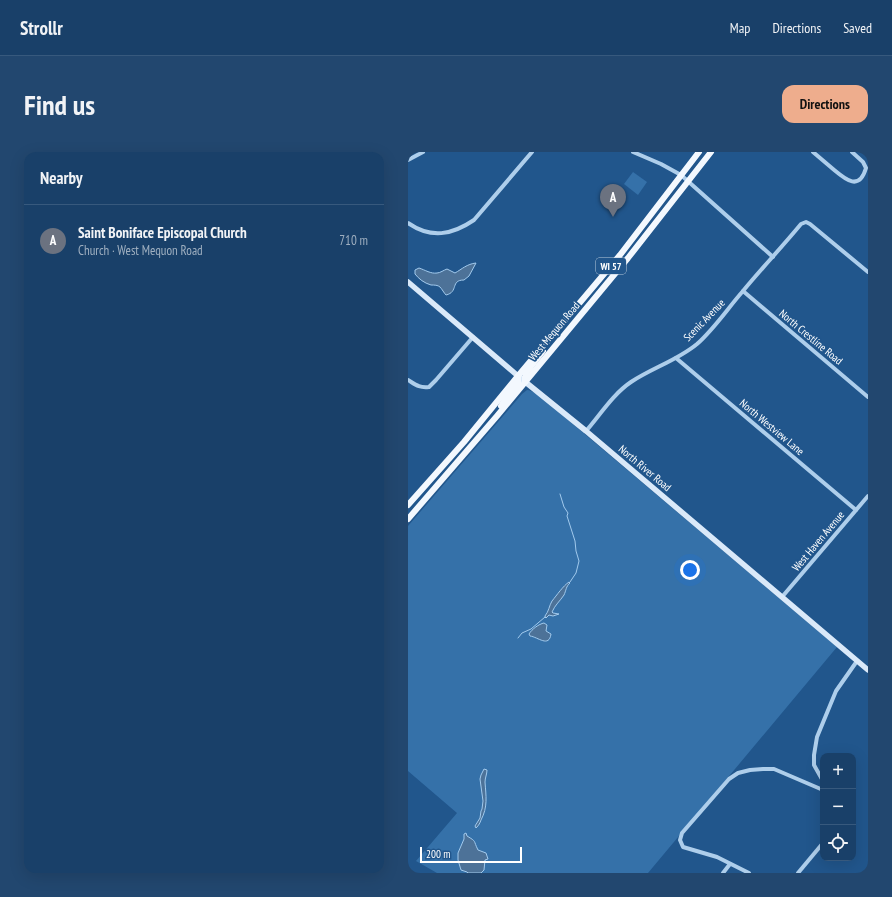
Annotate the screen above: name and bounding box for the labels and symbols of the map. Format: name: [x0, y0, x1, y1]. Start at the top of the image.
pin: A: [600, 184, 626, 217]
road number: WI 57: [596, 258, 626, 274]
street label: Scenic Avenue: [680, 295, 728, 344]
street label: West Mequon Road: [525, 299, 583, 363]
street label: North Crestline Road: [776, 306, 846, 368]
street label: North Westview Lane: [737, 396, 808, 458]
street label: North River Road: [616, 442, 674, 494]
street label: West Haven Avenue: [789, 508, 848, 574]
your location: [680, 560, 700, 580]
scale bar: [420, 845, 522, 864]

